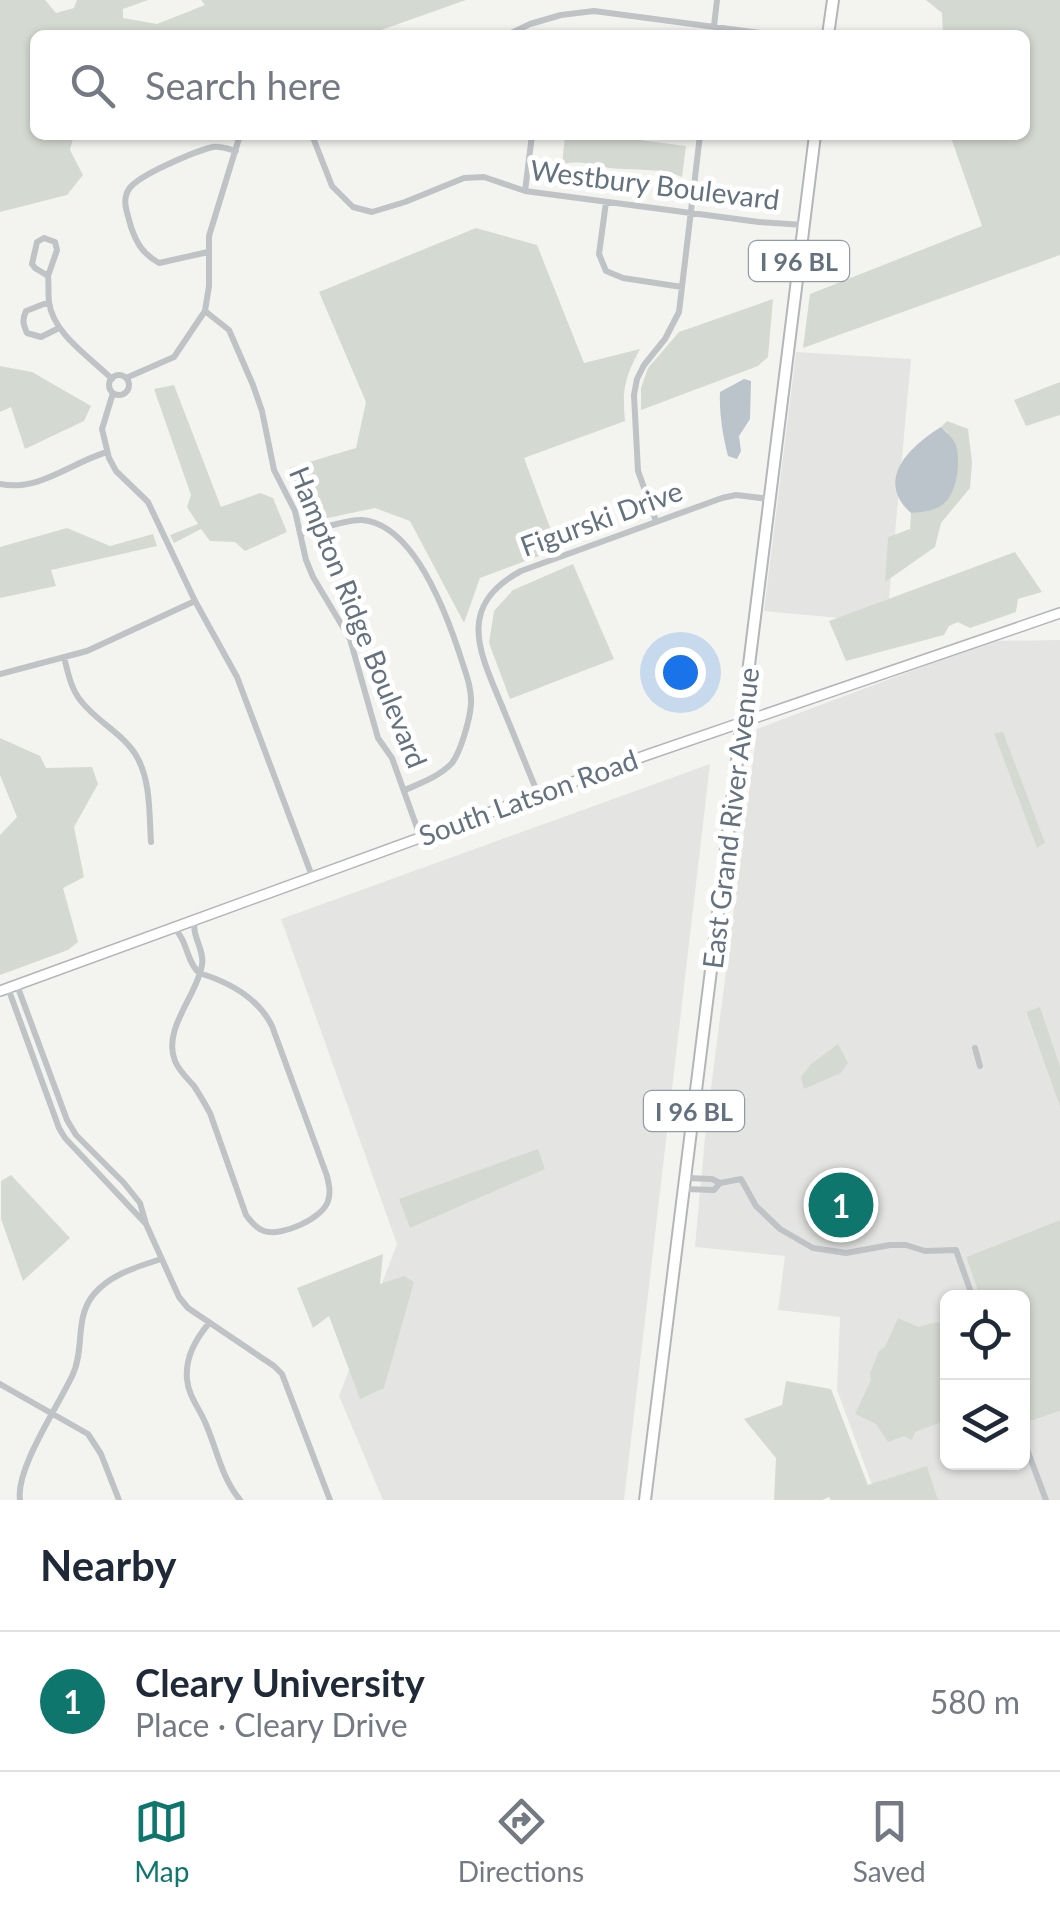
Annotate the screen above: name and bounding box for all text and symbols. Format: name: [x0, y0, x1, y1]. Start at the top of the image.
search box: [30, 30, 1030, 140]
icon: search: [65, 58, 120, 113]
text: Search here: [145, 62, 341, 108]
street label: Westbury Boulevard: [529, 152, 781, 216]
road number: I 96 BL: [749, 241, 849, 281]
street label: Hampton Ridge Boulevard: [283, 461, 435, 773]
street label: Figurski Drive: [515, 473, 687, 563]
your location: [655, 647, 706, 698]
street label: East Grand River Avenue: [695, 665, 765, 971]
street label: South Latson Road: [414, 742, 642, 852]
road number: I 96 BL: [644, 1091, 744, 1131]
pin: 1: [808, 1168, 874, 1242]
map controls: [940, 1290, 1030, 1470]
button: locate: [940, 1290, 1030, 1380]
button: layers: [940, 1380, 1030, 1470]
text: Nearby: [40, 1540, 177, 1590]
text: Cleary University: [135, 1659, 425, 1705]
text: 1: [63, 1682, 82, 1721]
text: 580 m: [930, 1682, 1020, 1721]
text: Place · Cleary Drive: [135, 1705, 408, 1744]
tab: Map: [134, 1794, 189, 1888]
tab: Directions: [458, 1794, 584, 1888]
tab: Saved: [853, 1794, 926, 1888]

